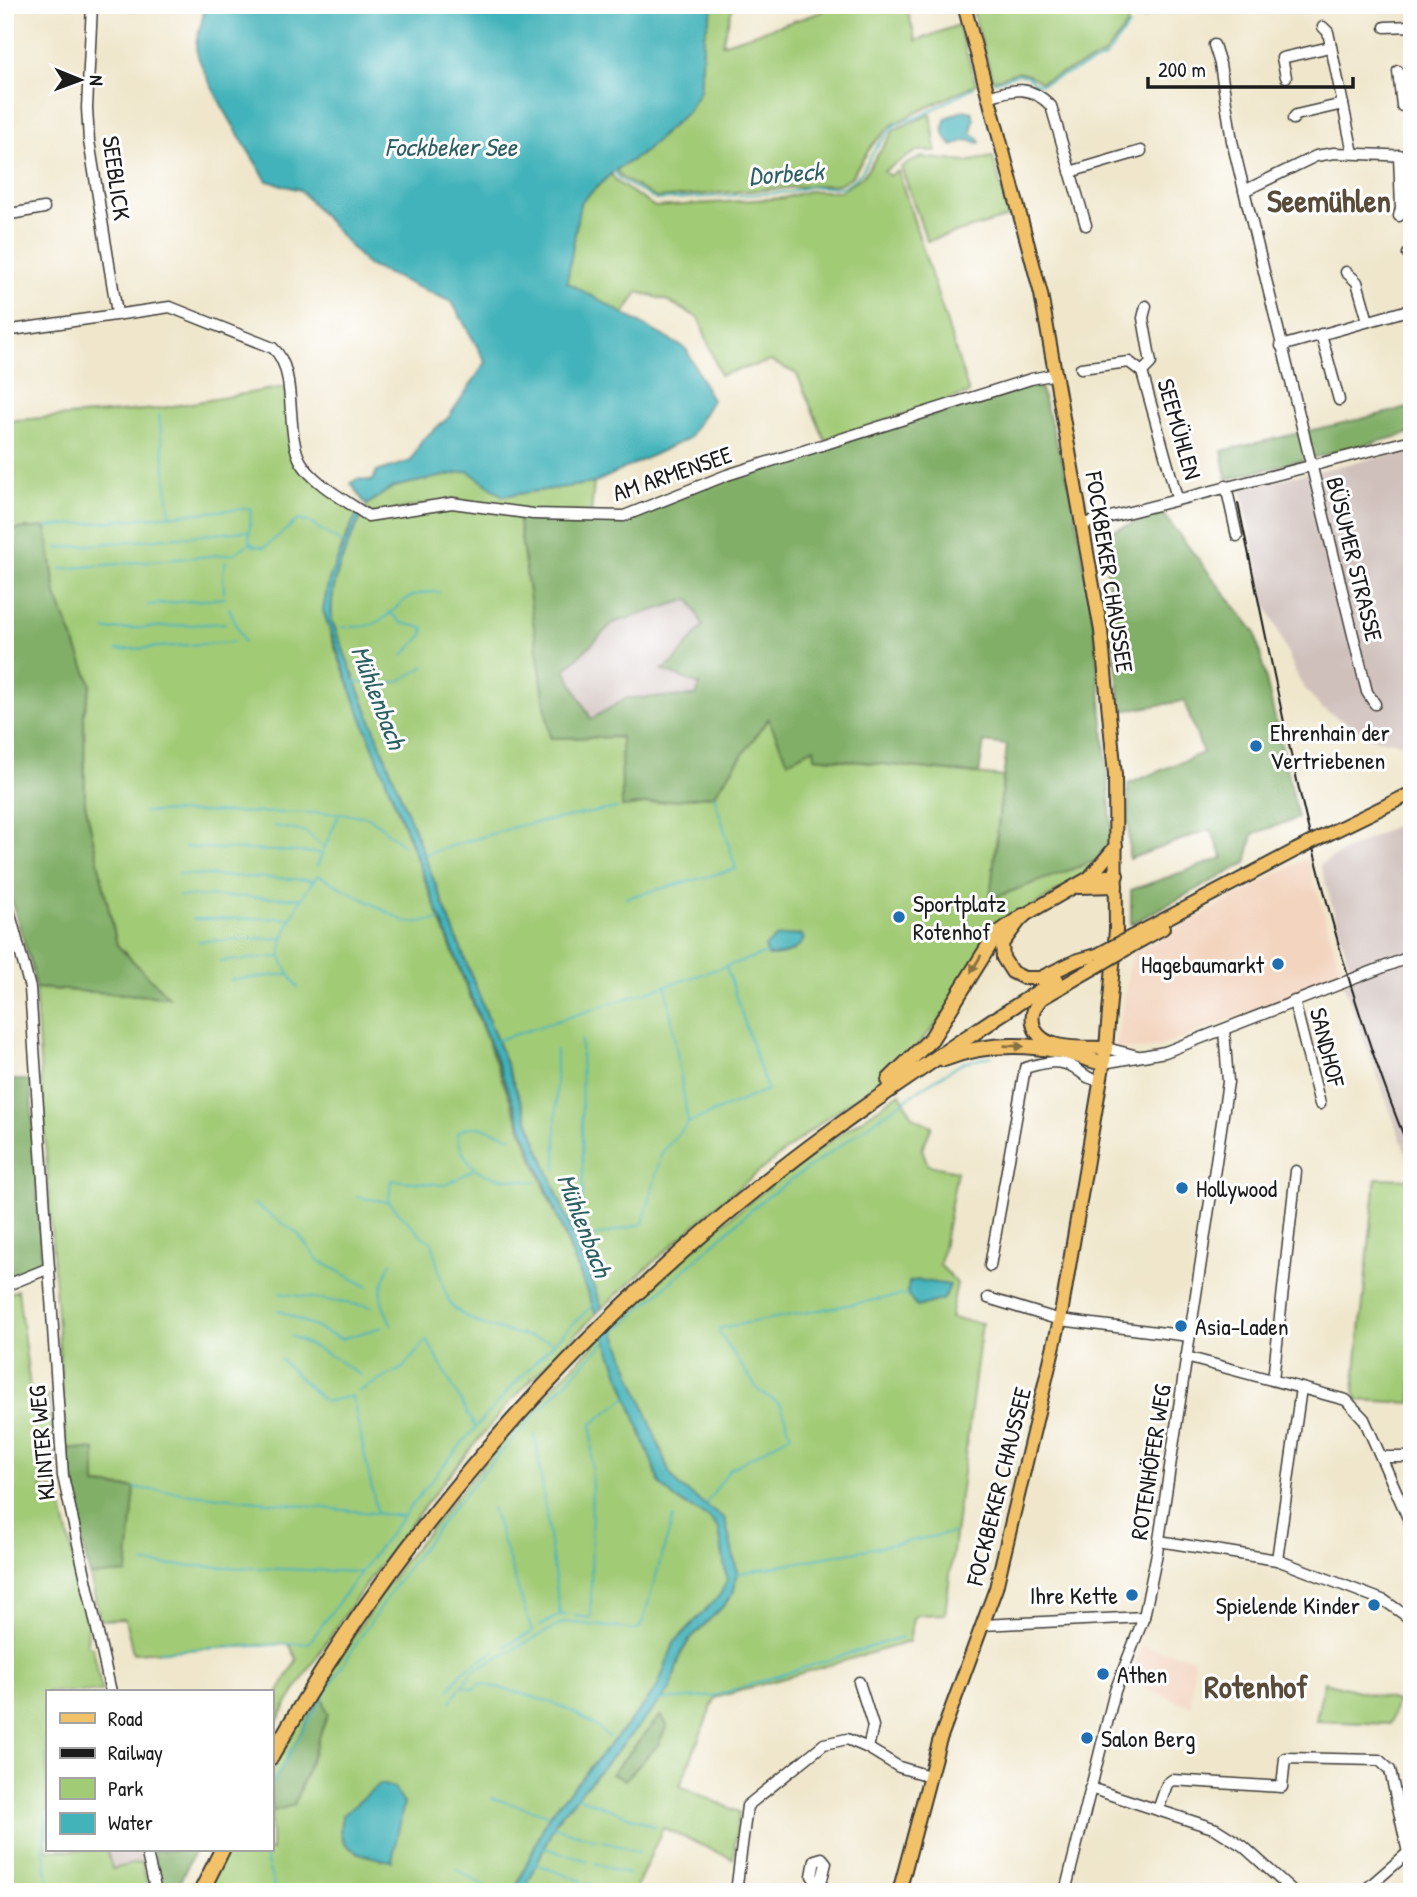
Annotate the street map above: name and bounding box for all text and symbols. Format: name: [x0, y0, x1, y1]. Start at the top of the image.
north arrow: [46, 46, 116, 116]
scale bar: [1148, 46, 1352, 90]
text: 200 m: [1158, 55, 1206, 84]
text: N: [84, 75, 110, 86]
water label: Fockbeker See: [385, 129, 519, 164]
street label: SEEBLICK: [95, 134, 139, 223]
water label: Dorbeck: [747, 153, 827, 193]
district label: Seemühlen: [1267, 179, 1391, 222]
street label: SEEMÜHLEN: [1150, 375, 1210, 483]
street label: AM ARMENSEE: [608, 438, 736, 508]
street label: FOCKBEKER CHAUSSEE: [1078, 468, 1142, 675]
street label: BÜSUMER STRASSE: [1319, 473, 1391, 645]
water label: Mühlenbach: [343, 640, 415, 755]
place label: Ehrenhain der Vertriebenen: [1270, 716, 1390, 776]
marker: Ehrenhain der Vertriebenen: [1248, 738, 1264, 754]
place label: Sportplatz Rotenhof: [913, 887, 1006, 947]
marker: Sportplatz Rotenhof: [891, 909, 907, 925]
place label: Hagebaumarkt: [1141, 948, 1265, 980]
one-way arrow: [970, 954, 982, 974]
marker: Hagebaumarkt: [1270, 956, 1286, 972]
street label: SANDHOF: [1303, 1004, 1353, 1091]
one-way arrow: [1003, 1041, 1025, 1052]
water label: Mühlenbach: [549, 1168, 621, 1283]
place label: Hollywood: [1196, 1172, 1277, 1204]
marker: Hollywood: [1174, 1180, 1190, 1196]
place label: Asia-Laden: [1195, 1310, 1289, 1342]
marker: Asia-Laden: [1173, 1318, 1189, 1334]
street label: ROTENHÖFER WEG: [1122, 1382, 1178, 1542]
street label: FOCKBEKER CHAUSSEE: [958, 1383, 1038, 1589]
street label: KLINTER WEG: [20, 1384, 62, 1502]
place label: Ihre Kette: [1030, 1579, 1118, 1611]
marker: Ihre Kette: [1124, 1587, 1140, 1603]
place label: Spielende Kinder: [1216, 1589, 1360, 1621]
marker: Spielende Kinder: [1366, 1597, 1382, 1613]
place label: Athen: [1117, 1658, 1167, 1690]
district label: Rotenhof: [1204, 1665, 1308, 1708]
marker: Athen: [1095, 1666, 1111, 1682]
legend: [46, 1690, 273, 1852]
text: Road: [108, 1704, 142, 1733]
place label: Salon Berg: [1101, 1722, 1196, 1754]
marker: Salon Berg: [1079, 1730, 1095, 1746]
text: Railway: [108, 1738, 163, 1767]
text: Park: [108, 1774, 143, 1803]
text: Water: [108, 1808, 153, 1837]

